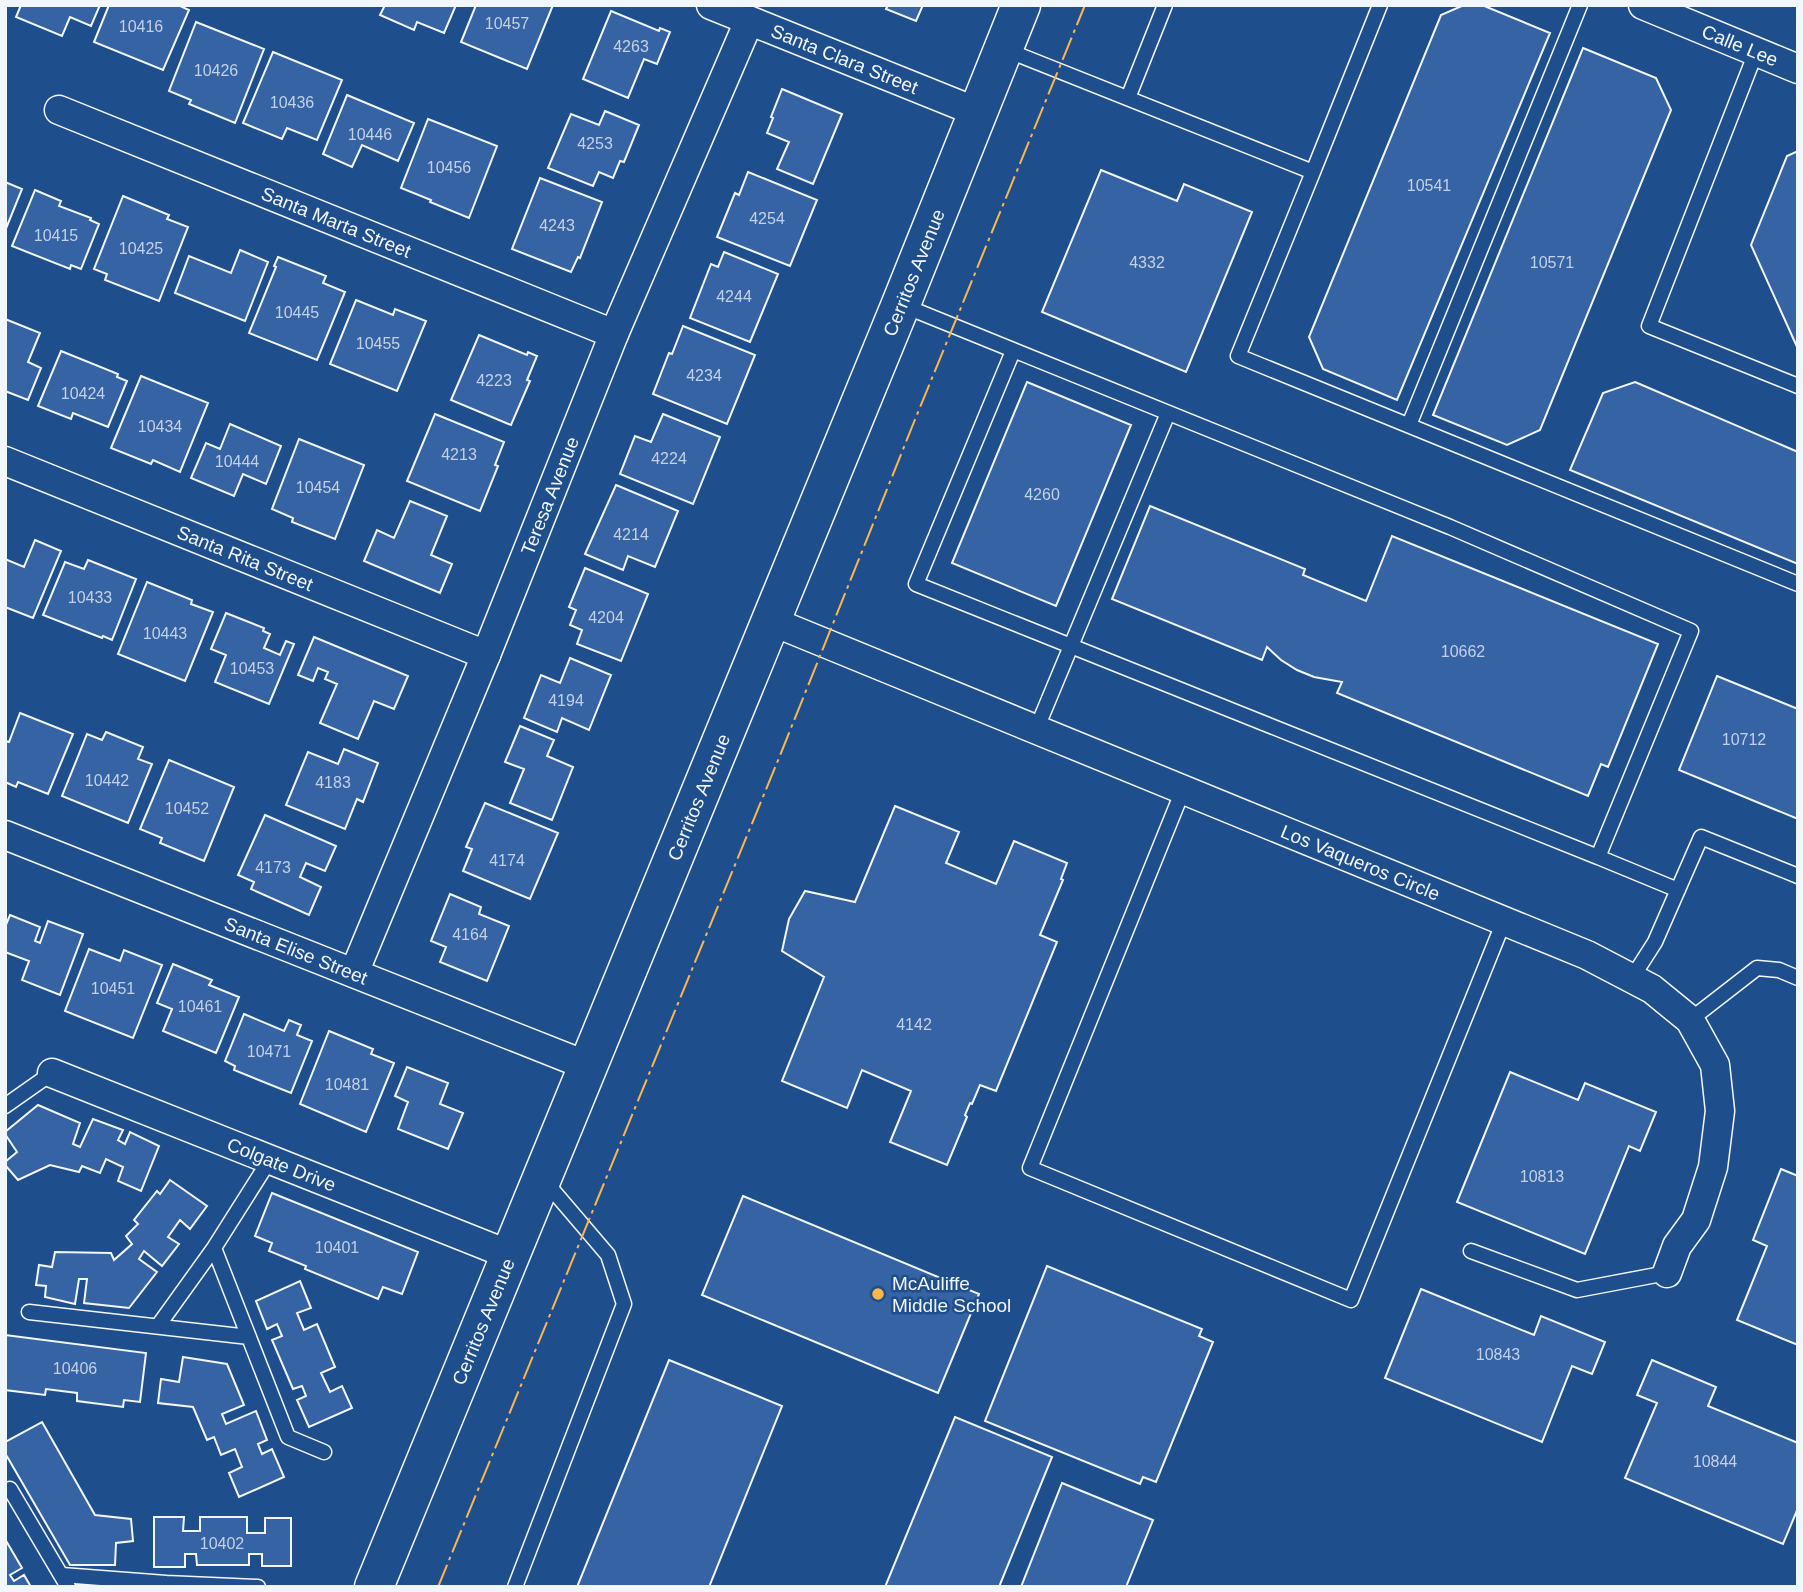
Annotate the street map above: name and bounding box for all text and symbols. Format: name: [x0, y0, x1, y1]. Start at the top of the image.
house number: 10457: [485, 15, 529, 32]
house number: 10416: [119, 18, 163, 35]
street label: Santa Clara Street: [768, 20, 922, 98]
street label: Calle Lee: [1699, 20, 1781, 70]
house number: 4263: [613, 38, 649, 55]
house number: 10426: [194, 62, 238, 79]
house number: 10436: [270, 94, 314, 111]
house number: 10446: [348, 126, 392, 143]
house number: 4253: [577, 135, 613, 152]
house number: 10456: [427, 159, 471, 176]
house number: 10541: [1407, 177, 1451, 194]
street label: Santa Marta Street: [258, 182, 415, 262]
street label: Cerritos Avenue: [879, 206, 949, 339]
house number: 4254: [749, 210, 785, 227]
house number: 4243: [539, 217, 575, 234]
house number: 10415: [34, 227, 78, 244]
house number: 10425: [119, 240, 163, 257]
house number: 4332: [1129, 254, 1165, 271]
house number: 10571: [1530, 254, 1574, 271]
house number: 4244: [716, 288, 752, 305]
house number: 10445: [275, 304, 319, 321]
house number: 10455: [356, 335, 400, 352]
house number: 4234: [686, 367, 722, 384]
house number: 4223: [476, 372, 512, 389]
house number: 10424: [61, 385, 105, 402]
house number: 10434: [138, 418, 182, 435]
street label: Teresa Avenue: [517, 433, 583, 558]
house number: 4213: [441, 446, 477, 463]
house number: 4224: [651, 450, 687, 467]
house number: 10444: [215, 453, 259, 470]
house number: 10454: [296, 479, 340, 496]
house number: 4260: [1024, 486, 1060, 503]
street label: Santa Rita Street: [174, 521, 317, 595]
house number: 4214: [613, 526, 649, 543]
house number: 10433: [68, 589, 112, 606]
house number: 4204: [588, 609, 624, 626]
house number: 10443: [143, 625, 187, 642]
house number: 10662: [1441, 643, 1485, 660]
house number: 10453: [230, 660, 274, 677]
house number: 4194: [548, 692, 584, 709]
street label: Cerritos Avenue: [663, 731, 734, 863]
house number: 10712: [1722, 731, 1766, 748]
house number: 10442: [85, 772, 129, 789]
house number: 4183: [315, 774, 351, 791]
house number: 10452: [165, 800, 209, 817]
street label: Los Vaqueros Circle: [1278, 820, 1443, 904]
house number: 4174: [489, 852, 525, 869]
house number: 4173: [255, 859, 291, 876]
street label: Santa Elise Street: [221, 912, 371, 988]
house number: 4164: [452, 926, 488, 943]
house number: 10451: [91, 980, 135, 997]
house number: 10461: [178, 998, 222, 1015]
house number: 4142: [896, 1016, 932, 1033]
house number: 10471: [247, 1043, 291, 1060]
house number: 10481: [325, 1076, 369, 1093]
street label: Colgate Drive: [224, 1133, 339, 1195]
house number: 10813: [1520, 1168, 1564, 1185]
house number: 10401: [315, 1239, 359, 1256]
street label: Cerritos Avenue: [448, 1255, 518, 1388]
place label: McAuliffe Middle School: [892, 1273, 1011, 1316]
marker: McAuliffe Middle School: [870, 1286, 886, 1302]
house number: 10843: [1476, 1346, 1520, 1363]
house number: 10406: [53, 1360, 97, 1377]
house number: 10844: [1693, 1453, 1737, 1470]
house number: 10402: [200, 1535, 244, 1552]

